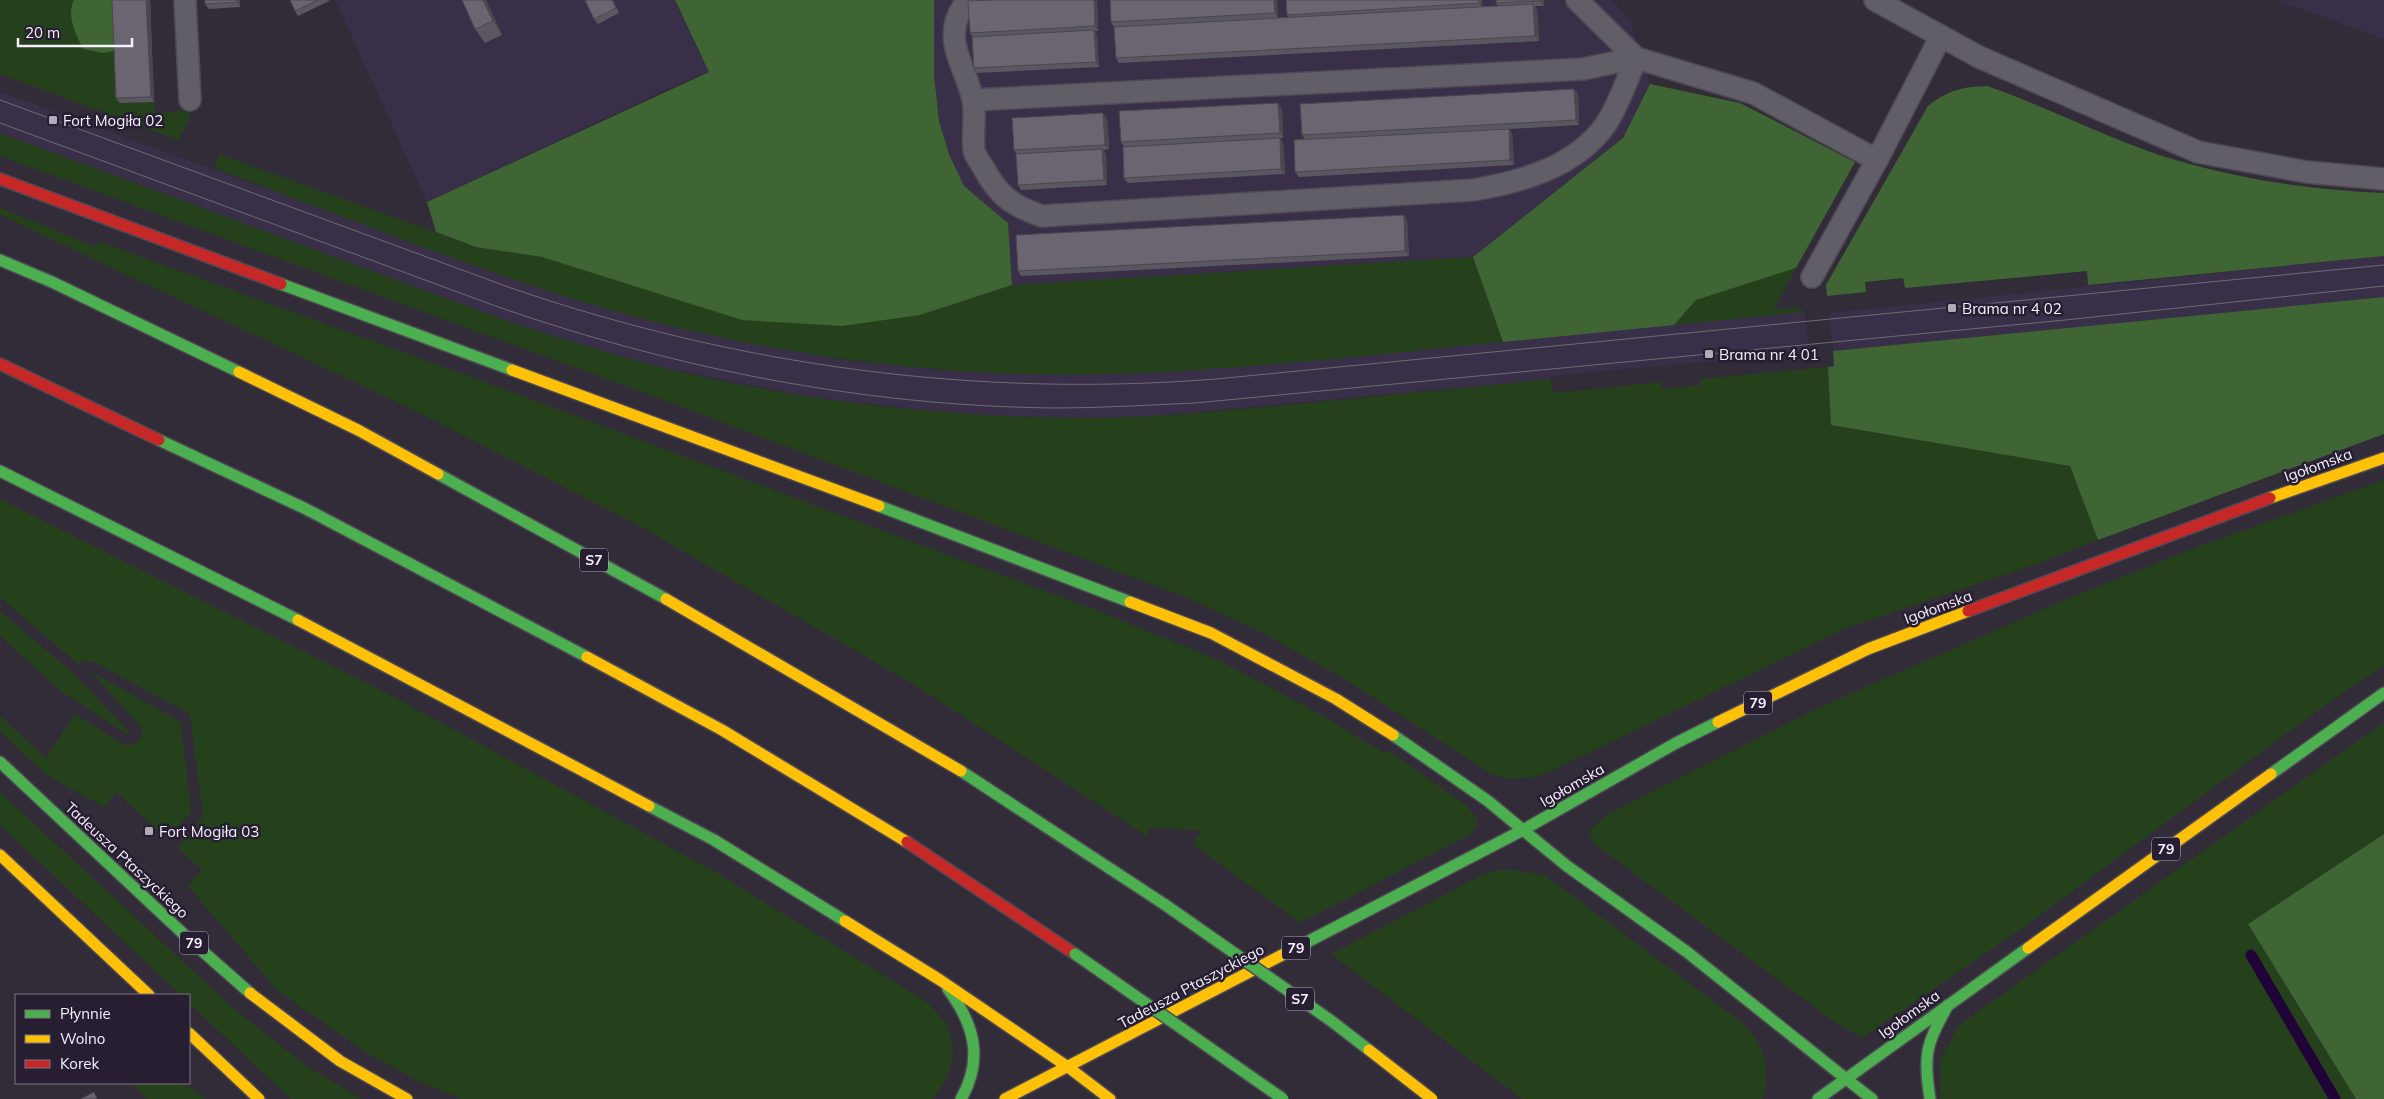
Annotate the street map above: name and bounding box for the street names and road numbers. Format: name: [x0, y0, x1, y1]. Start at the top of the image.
street label: Igołomska: [2281, 444, 2355, 486]
road number: S7: [580, 548, 608, 572]
street label: Igołomska: [1901, 586, 1975, 628]
road number: 79: [1744, 691, 1772, 714]
street label: Igołomska: [1537, 759, 1607, 811]
street label: Tadeusza Ptaszyckiego: [61, 798, 193, 922]
road number: 79: [2152, 838, 2180, 861]
road number: 79: [180, 931, 208, 954]
road number: 79: [1282, 936, 1310, 960]
street label: Tadeusza Ptaszyckiego: [1115, 940, 1267, 1032]
street label: Igołomska: [1875, 985, 1943, 1043]
road number: S7: [1286, 988, 1314, 1011]

